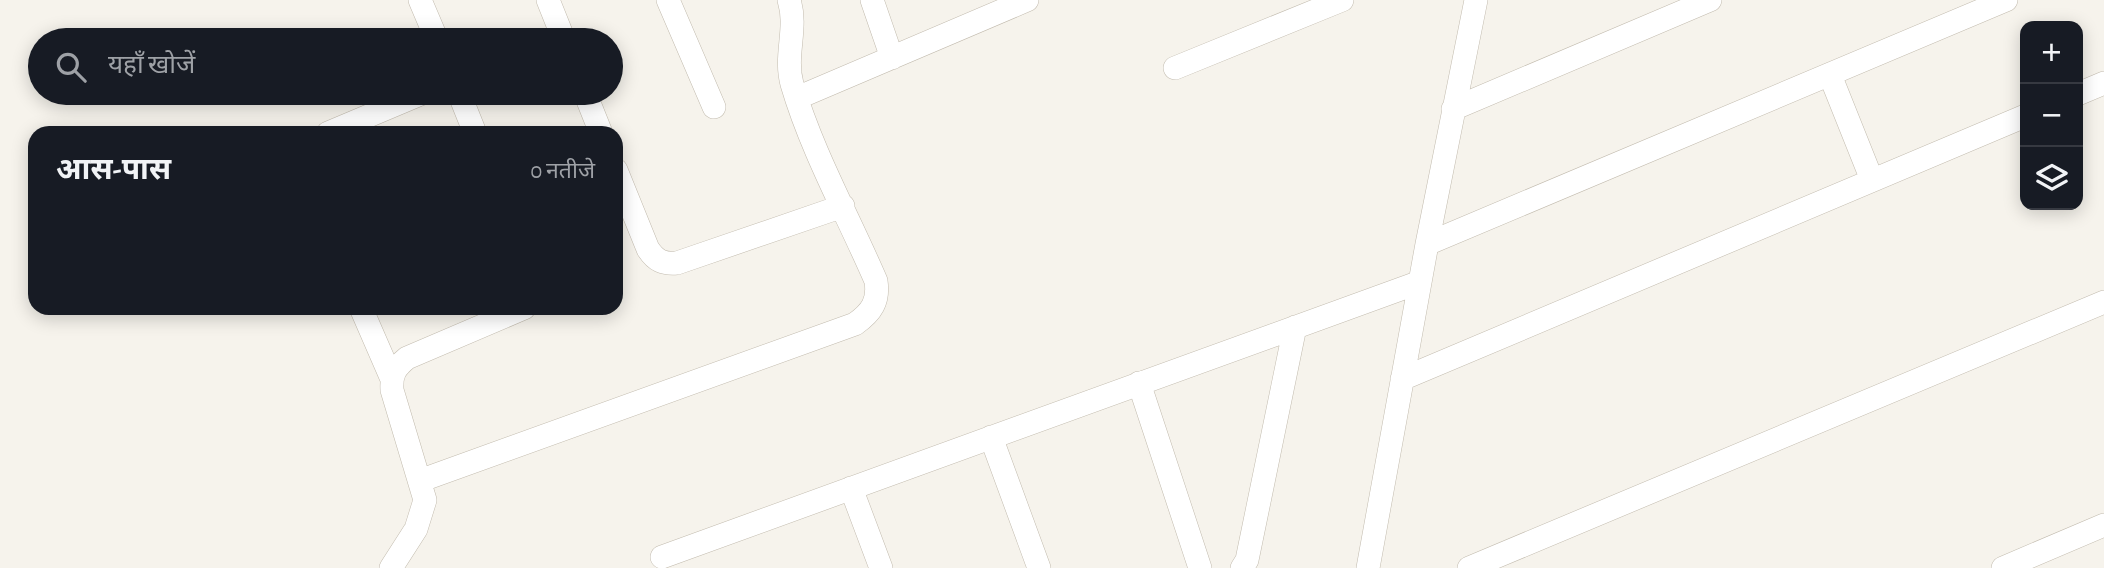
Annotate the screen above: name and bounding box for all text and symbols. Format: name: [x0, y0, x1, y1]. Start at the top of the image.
map controls: [2020, 21, 2083, 210]
button: +: [2020, 21, 2083, 84]
search box: [28, 28, 623, 105]
icon: search: [52, 48, 90, 86]
text: यहाँ खोजें: [108, 52, 195, 78]
button: −: [2020, 84, 2083, 147]
button: layers: [2020, 147, 2083, 210]
text: आस-पास: [56, 155, 171, 185]
text: 0 नतीजे: [530, 160, 595, 183]

